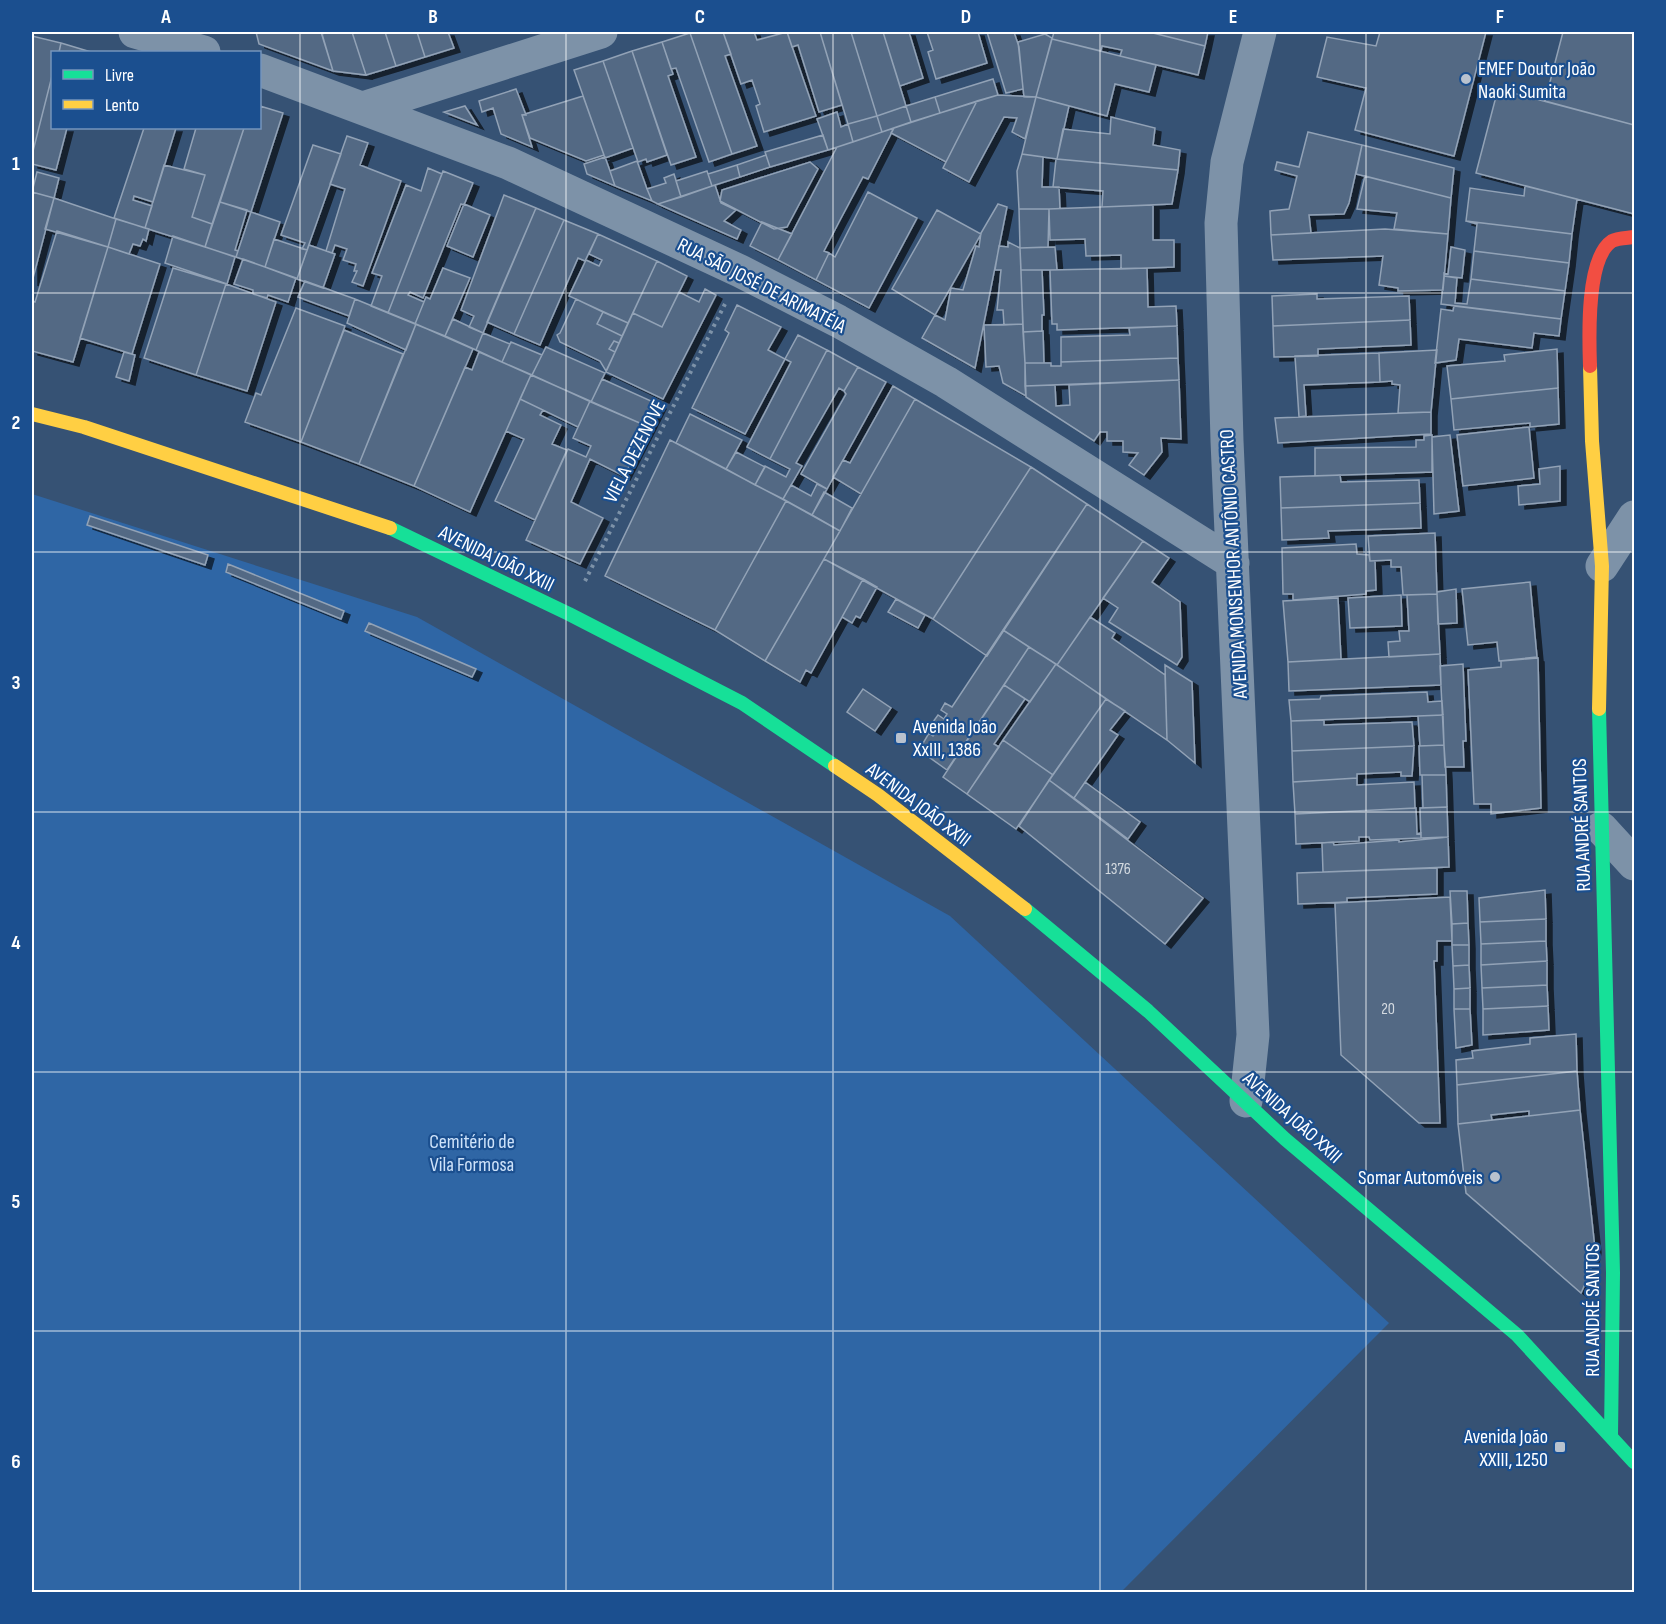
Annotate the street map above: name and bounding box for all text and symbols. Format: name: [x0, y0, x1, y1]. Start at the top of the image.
text: A: [160, 5, 171, 29]
text: B: [428, 5, 438, 29]
text: C: [695, 5, 705, 29]
text: D: [961, 5, 971, 29]
text: E: [1229, 5, 1237, 29]
text: F: [1496, 5, 1504, 29]
legend: [51, 51, 261, 129]
place label: EMEF Doutor João Naoki Sumita: [1478, 57, 1595, 104]
text: Livre: [105, 65, 134, 86]
marker: EMEF Doutor João Naoki Sumita: [1459, 72, 1473, 86]
text: Lento: [105, 95, 139, 116]
text: 1: [12, 152, 20, 176]
street label: RUA SÃO JOSÉ DE ARIMATÉIA: [673, 233, 850, 339]
street label: VIELA DEZENOVE: [599, 396, 671, 507]
text: 2: [12, 411, 20, 435]
street label: AVENIDA MONSENHOR ANTÔNIO CASTRO: [1215, 429, 1253, 700]
street label: AVENIDA JOÃO XXIII: [434, 520, 558, 597]
text: 3: [12, 671, 21, 695]
place label: Avenida João XxIII, 1386: [912, 715, 997, 762]
marker: Avenida João XxIII, 1386: [894, 731, 908, 745]
street label: AVENIDA JOÃO XXIII: [860, 757, 976, 852]
street label: RUA ANDRÉ SANTOS: [1568, 758, 1596, 892]
house number: 1376: [1105, 860, 1131, 879]
text: 4: [11, 931, 21, 955]
house number: 20: [1381, 1000, 1395, 1019]
street label: AVENIDA JOÃO XXIII: [1237, 1066, 1347, 1169]
park label: Cemitério de Vila Formosa: [429, 1130, 515, 1177]
place label: Somar Automóveis: [1358, 1166, 1483, 1190]
marker: Somar Automóveis: [1488, 1170, 1502, 1184]
text: 5: [12, 1190, 21, 1214]
street label: RUA ANDRÉ SANTOS: [1581, 1243, 1605, 1377]
place label: Avenida João XXIII, 1250: [1463, 1425, 1548, 1472]
marker: Avenida João XXIII, 1250: [1553, 1440, 1567, 1454]
text: 6: [11, 1450, 21, 1474]

